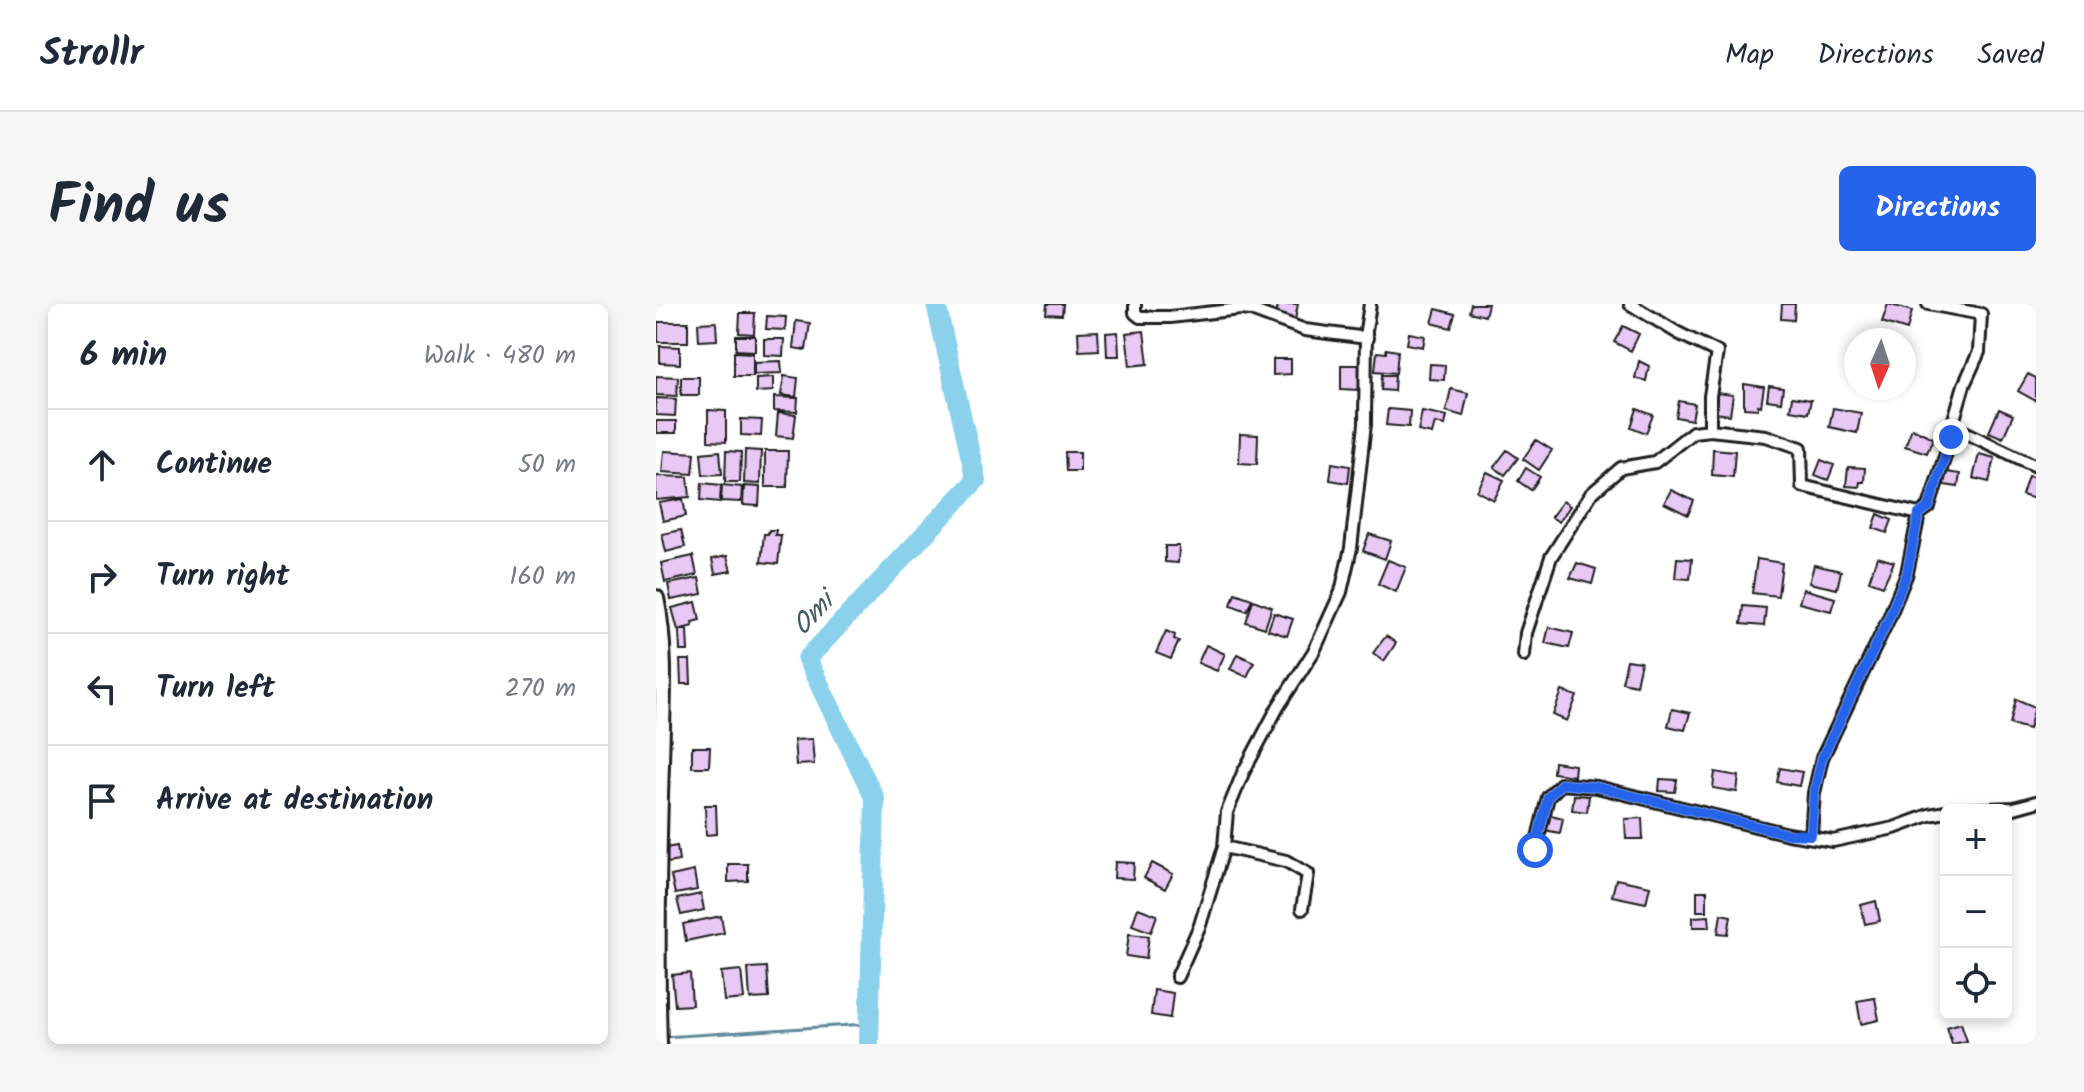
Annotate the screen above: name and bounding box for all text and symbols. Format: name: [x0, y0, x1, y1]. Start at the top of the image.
text: Strollr: [40, 25, 143, 85]
text: Map: [1725, 33, 1774, 78]
text: Directions: [1818, 33, 1934, 78]
text: Saved: [1978, 33, 2044, 78]
text: Find us: [48, 163, 229, 253]
button: Directions: [1839, 166, 2036, 251]
north arrow: [1844, 328, 1916, 400]
text: 6 min: [80, 329, 167, 383]
text: Walk · 480 m: [424, 335, 576, 377]
route end: [1933, 419, 1969, 455]
text: Continue: [156, 441, 272, 489]
icon: ahead: [80, 443, 124, 487]
text: 50 m: [518, 444, 576, 486]
text: Turn right: [156, 553, 289, 601]
icon: right: [80, 555, 124, 599]
text: 160 m: [509, 556, 576, 598]
water label: Omi: [782, 579, 850, 647]
text: Turn left: [156, 665, 275, 713]
icon: left: [80, 667, 124, 711]
text: 270 m: [505, 668, 576, 710]
text: Arrive at destination: [156, 777, 433, 825]
icon: arrive: [80, 779, 124, 823]
map controls: [1940, 804, 2012, 1020]
button: +: [1940, 804, 2012, 876]
route start: [1517, 832, 1553, 868]
button: −: [1940, 876, 2012, 948]
button: locate: [1940, 948, 2012, 1020]

